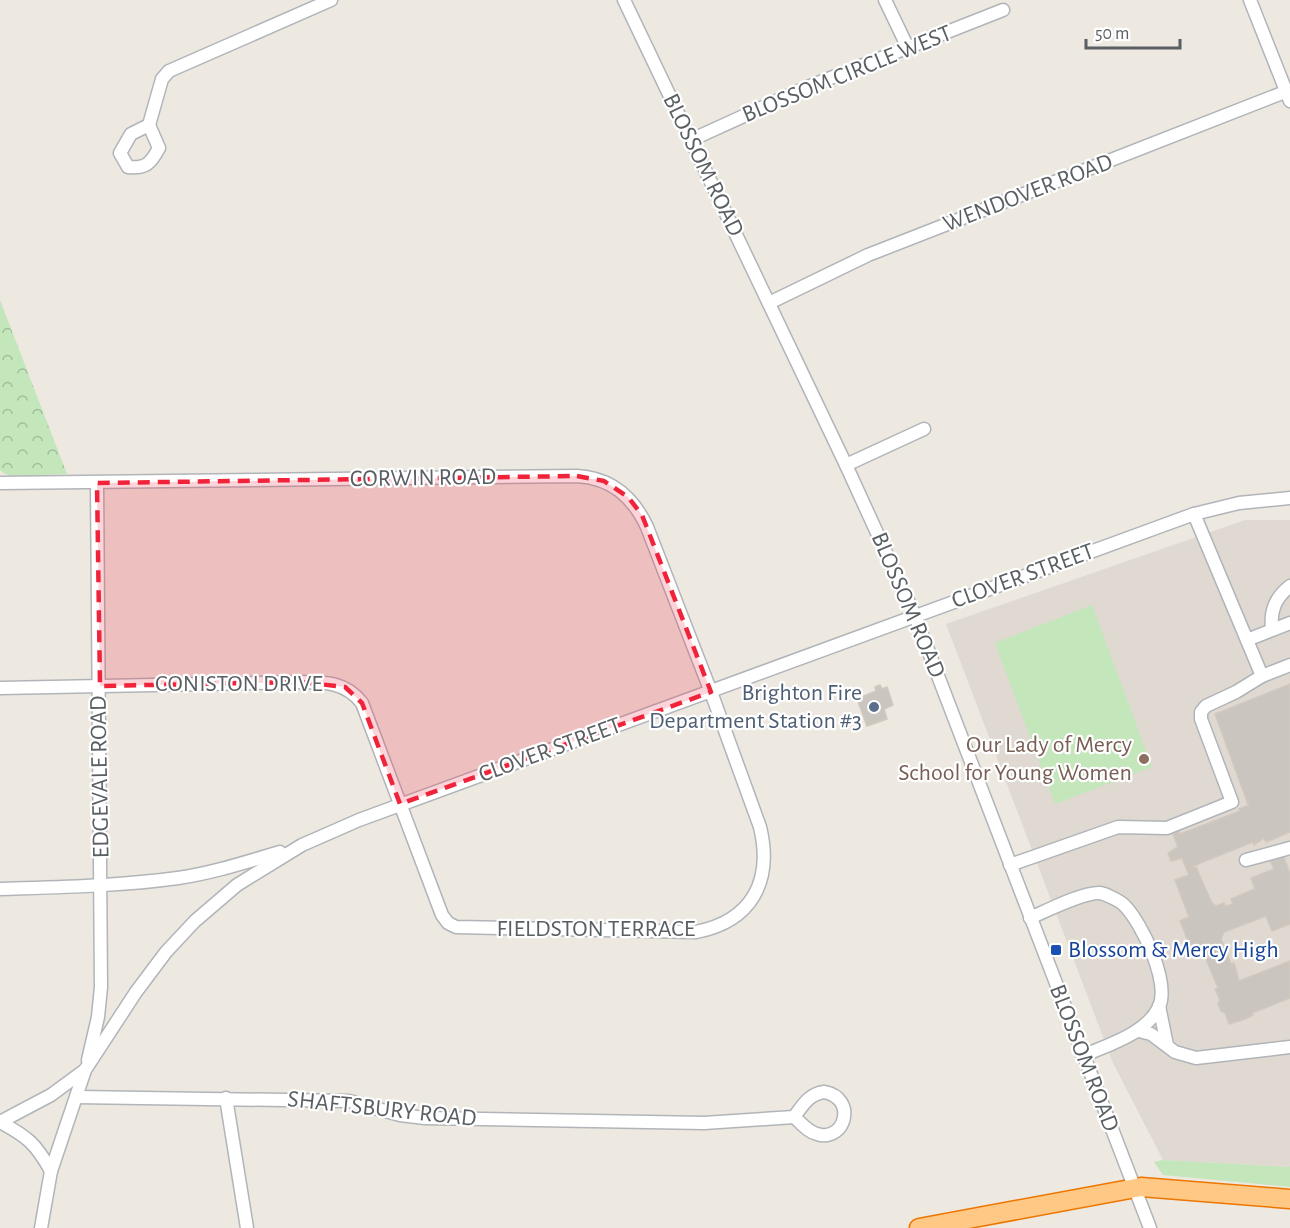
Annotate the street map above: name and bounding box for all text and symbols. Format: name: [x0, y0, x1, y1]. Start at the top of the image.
scale bar: [1086, 12, 1180, 50]
street label: BLOSSOM CIRCLE WEST: [739, 21, 955, 127]
text: 50 m: [1095, 25, 1129, 43]
street label: BLOSSOM ROAD: [658, 90, 748, 240]
street label: WENDOVER ROAD: [940, 150, 1116, 236]
street label: CORWIN ROAD: [350, 465, 496, 491]
street label: BLOSSOM ROAD: [867, 529, 949, 681]
street label: CLOVER STREET: [949, 539, 1098, 613]
street label: CONISTON DRIVE: [155, 672, 323, 696]
place label: Brighton Fire Department Station #3: [649, 681, 862, 733]
street label: EDGEVALE ROAD: [87, 695, 113, 859]
marker: Brighton Fire Department Station #3: [867, 700, 881, 714]
street label: CLOVER STREET: [476, 713, 625, 787]
place label: Our Lady of Mercy School for Young Women: [898, 733, 1132, 785]
marker: Our Lady of Mercy School for Young Women: [1137, 752, 1151, 766]
street label: FIELDSTON TERRACE: [497, 917, 696, 941]
place label: Blossom & Mercy High: [1068, 938, 1279, 962]
marker: Blossom & Mercy High: [1049, 943, 1063, 957]
street label: BLOSSOM ROAD: [1045, 981, 1123, 1135]
street label: SHAFTSBURY ROAD: [286, 1087, 478, 1131]

